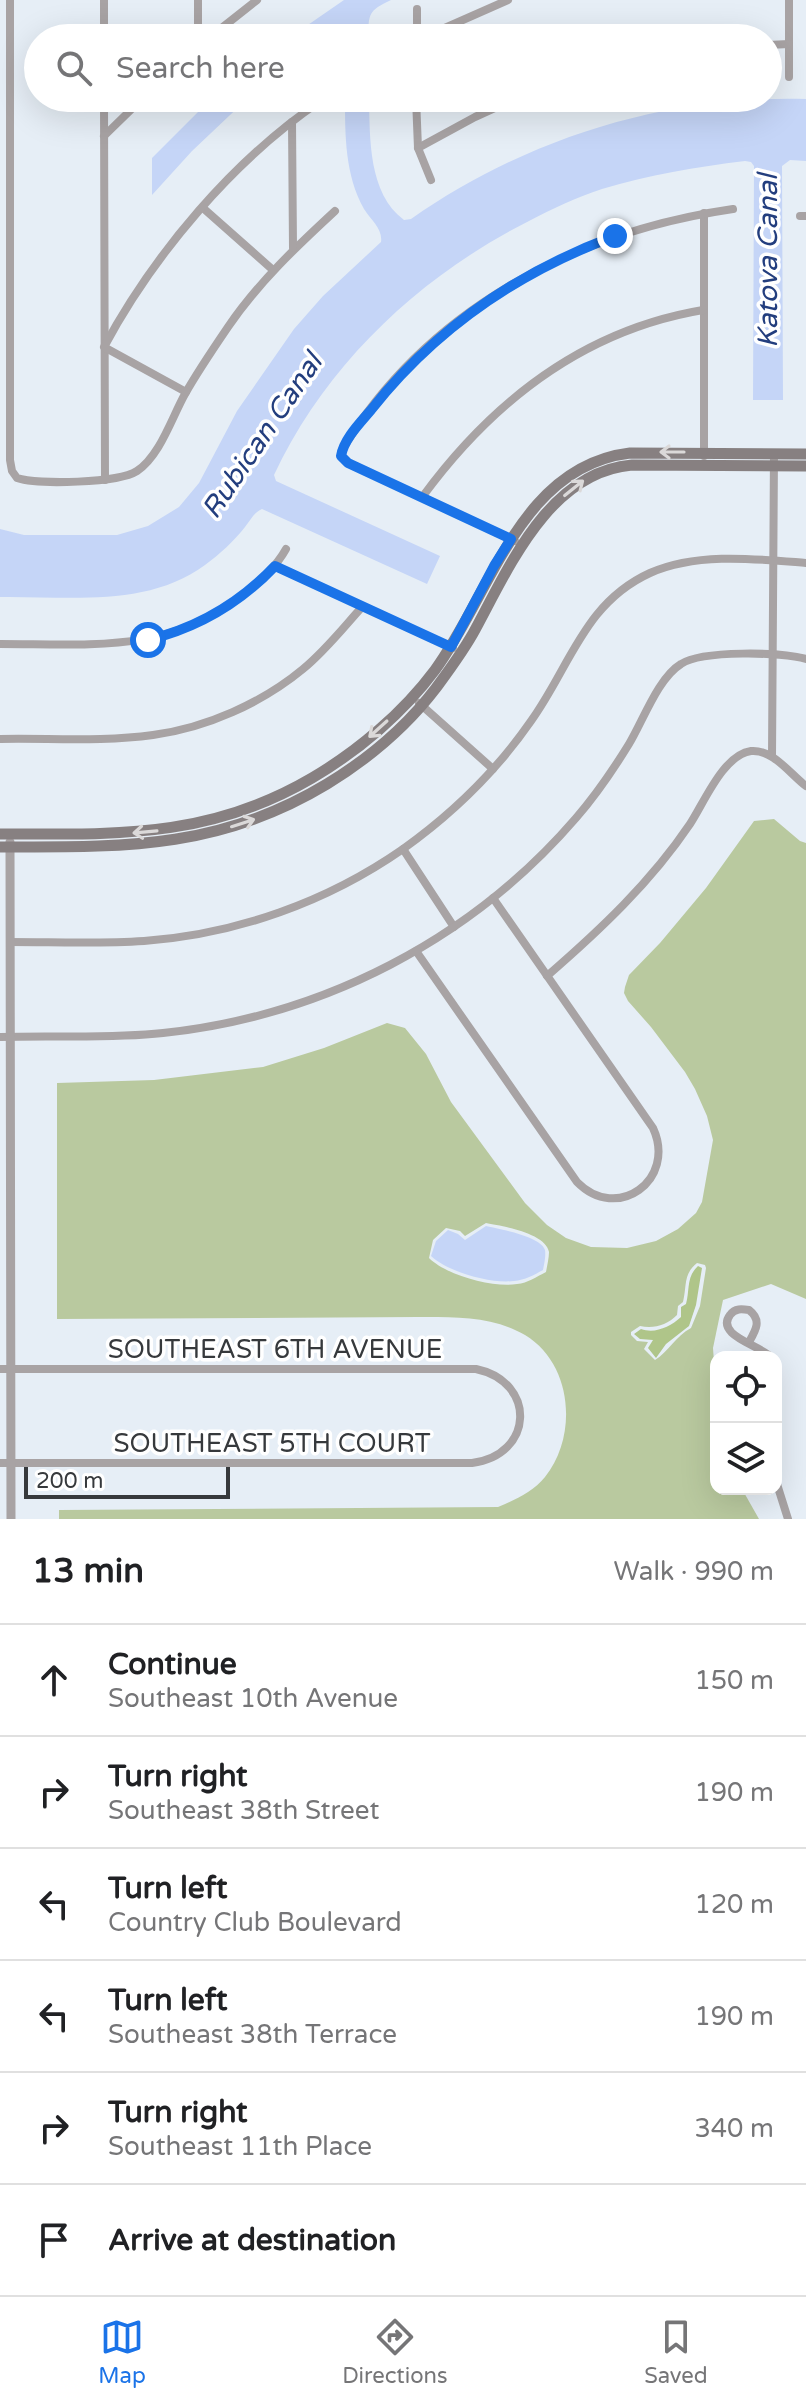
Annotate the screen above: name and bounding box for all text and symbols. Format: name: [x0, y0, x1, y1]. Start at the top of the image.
search box: [24, 24, 782, 112]
icon: search: [52, 46, 96, 90]
text: Search here: [116, 50, 285, 87]
water label: Katova Canal: [751, 171, 785, 348]
route end: [597, 218, 633, 254]
water label: Rubican Canal: [194, 345, 331, 525]
one-way arrow: [659, 444, 686, 460]
one-way arrow: [564, 479, 584, 497]
route start: [130, 622, 166, 658]
one-way arrow: [369, 719, 389, 737]
one-way arrow: [231, 815, 256, 830]
one-way arrow: [132, 824, 159, 839]
street label: SOUTHEAST 6TH AVENUE: [108, 1334, 442, 1365]
map controls: [710, 1351, 782, 1495]
button: locate: [710, 1351, 782, 1423]
button: layers: [710, 1423, 782, 1495]
street label: SOUTHEAST 5TH COURT: [113, 1428, 431, 1459]
scale bar: [24, 1463, 230, 1499]
text: 200 m: [36, 1468, 103, 1494]
text: 13 min: [32, 1551, 144, 1592]
text: Walk · 990 m: [614, 1556, 774, 1587]
text: Continue: [108, 1646, 237, 1683]
icon: ahead: [32, 1658, 76, 1702]
text: 150 m: [694, 1665, 774, 1696]
text: Southeast 10th Avenue: [108, 1683, 398, 1714]
text: Turn right: [108, 1758, 248, 1795]
icon: right: [32, 1770, 76, 1814]
text: 190 m: [694, 1777, 774, 1808]
text: Southeast 38th Street: [108, 1795, 379, 1826]
text: Turn left: [108, 1870, 227, 1907]
icon: left: [32, 1882, 76, 1926]
text: 120 m: [694, 1889, 774, 1920]
text: Country Club Boulevard: [108, 1907, 402, 1938]
text: Turn left: [108, 1982, 227, 2019]
icon: left: [32, 1994, 76, 2038]
text: 190 m: [694, 2001, 774, 2032]
text: Southeast 38th Terrace: [108, 2019, 397, 2050]
text: Turn right: [108, 2094, 248, 2131]
icon: right: [32, 2106, 76, 2150]
text: 340 m: [694, 2113, 774, 2144]
text: Southeast 11th Place: [108, 2131, 372, 2162]
icon: arrive: [32, 2218, 76, 2262]
text: Arrive at destination: [108, 2222, 396, 2259]
tab: Map: [98, 2315, 146, 2389]
tab: Directions: [342, 2315, 448, 2389]
tab: Saved: [644, 2315, 708, 2389]

